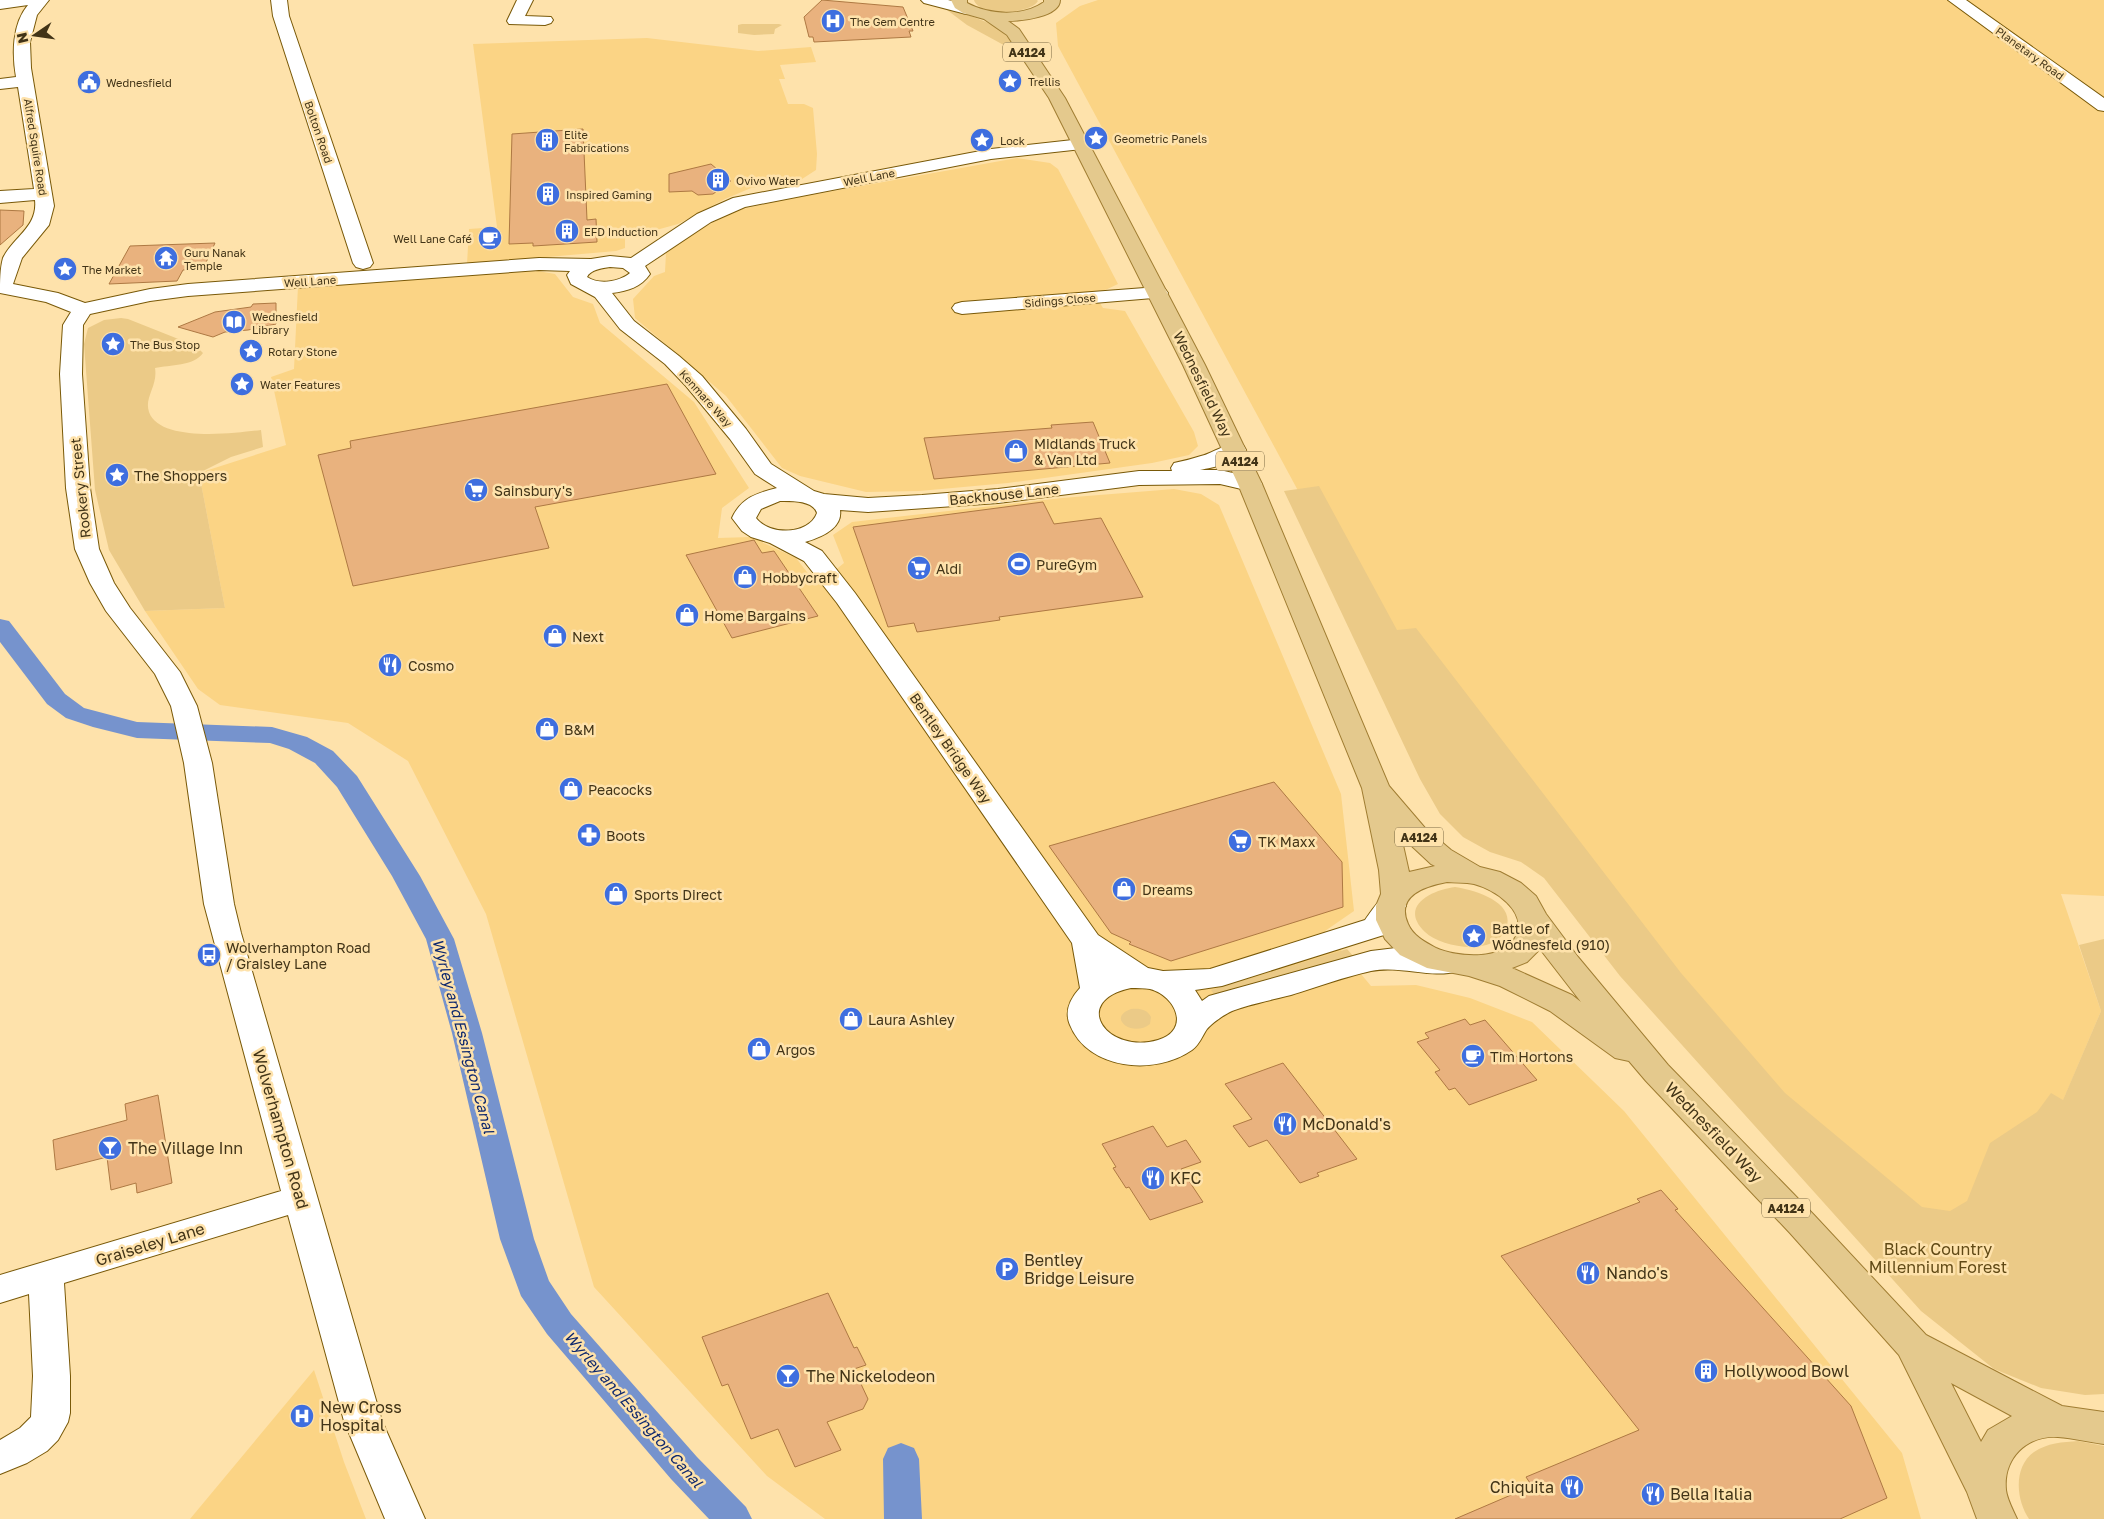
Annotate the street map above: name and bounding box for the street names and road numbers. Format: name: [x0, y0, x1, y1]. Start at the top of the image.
street label: Planetary Road: [1993, 24, 2067, 82]
road number: A4124: [1003, 42, 1051, 62]
street label: Alfred Squire Road: [22, 97, 50, 197]
street label: Bolton Road: [302, 99, 336, 165]
street label: Well Lane: [842, 166, 896, 188]
street label: Well Lane: [284, 273, 336, 289]
street label: Sidings Close: [1024, 290, 1096, 310]
street label: Wednesfield Way: [1170, 328, 1236, 440]
street label: Kenmare Way: [677, 367, 735, 429]
street label: Rookery Street: [66, 437, 94, 539]
road number: A4124: [1216, 452, 1264, 471]
street label: Backhouse Lane: [948, 480, 1060, 508]
street label: Bentley Bridge Way: [907, 690, 996, 807]
road number: A4124: [1395, 828, 1443, 846]
street label: Wolverhampton Road: [249, 1047, 313, 1211]
street label: Wednesfield Way: [1661, 1078, 1767, 1186]
road number: A4124: [1762, 1198, 1810, 1218]
street label: Graiseley Lane: [93, 1218, 207, 1270]

